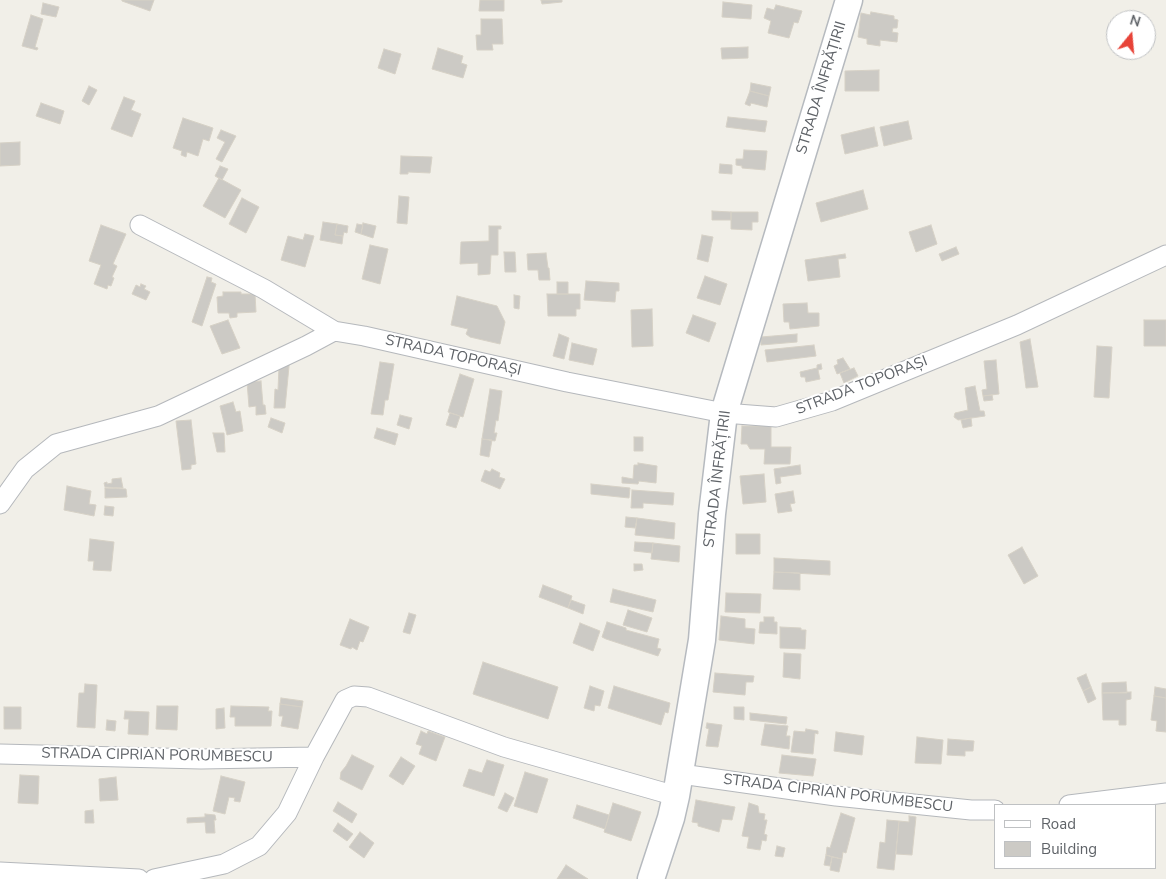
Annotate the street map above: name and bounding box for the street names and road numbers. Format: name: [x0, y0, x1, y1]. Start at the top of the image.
street label: STRADA ÎNFRĂȚIRII: [793, 19, 851, 157]
street label: STRADA TOPORAȘI: [383, 332, 523, 380]
street label: STRADA TOPORAȘI: [794, 353, 930, 419]
street label: STRADA ÎNFRĂȚIRII: [701, 409, 735, 549]
street label: STRADA CIPRIAN PORUMBESCU: [41, 745, 273, 767]
street label: STRADA CIPRIAN PORUMBESCU: [722, 771, 954, 817]

